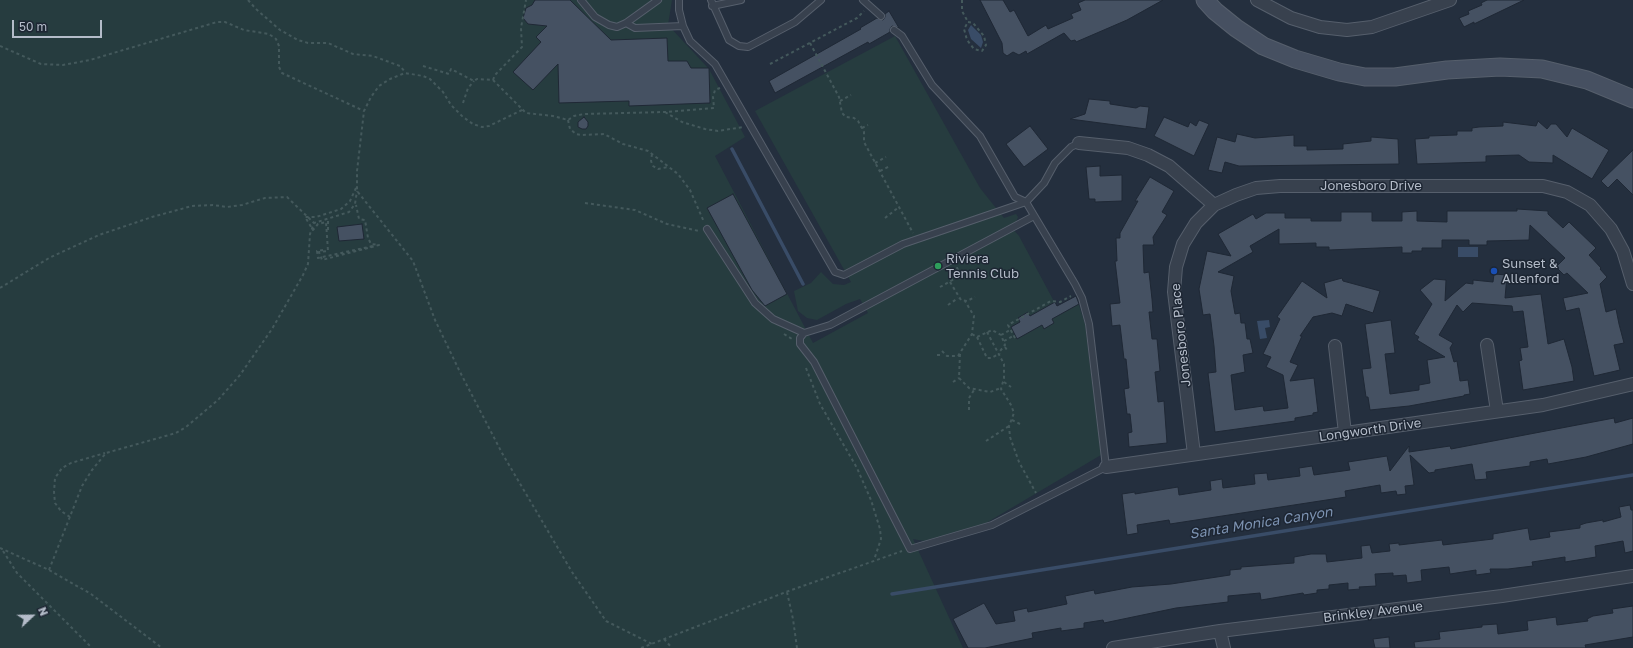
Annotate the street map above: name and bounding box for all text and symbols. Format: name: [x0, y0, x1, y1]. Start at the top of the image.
scale bar: [14, 12, 104, 38]
text: 50 m: [19, 19, 47, 34]
street label: Jonesboro Drive: [1320, 178, 1422, 194]
place label: Riviera Tennis Club: [946, 251, 1019, 282]
place label: Sunset & Allenford: [1502, 256, 1560, 287]
marker: Riviera Tennis Club: [933, 261, 943, 271]
marker: Sunset & Allenford: [1489, 266, 1499, 276]
street label: Jonesboro Place: [1168, 283, 1194, 387]
street label: Longworth Drive: [1318, 415, 1422, 445]
water label: Santa Monica Canyon: [1188, 503, 1334, 543]
north arrow: [12, 596, 52, 636]
street label: Brinkley Avenue: [1322, 598, 1424, 626]
text: N: [36, 605, 51, 618]

